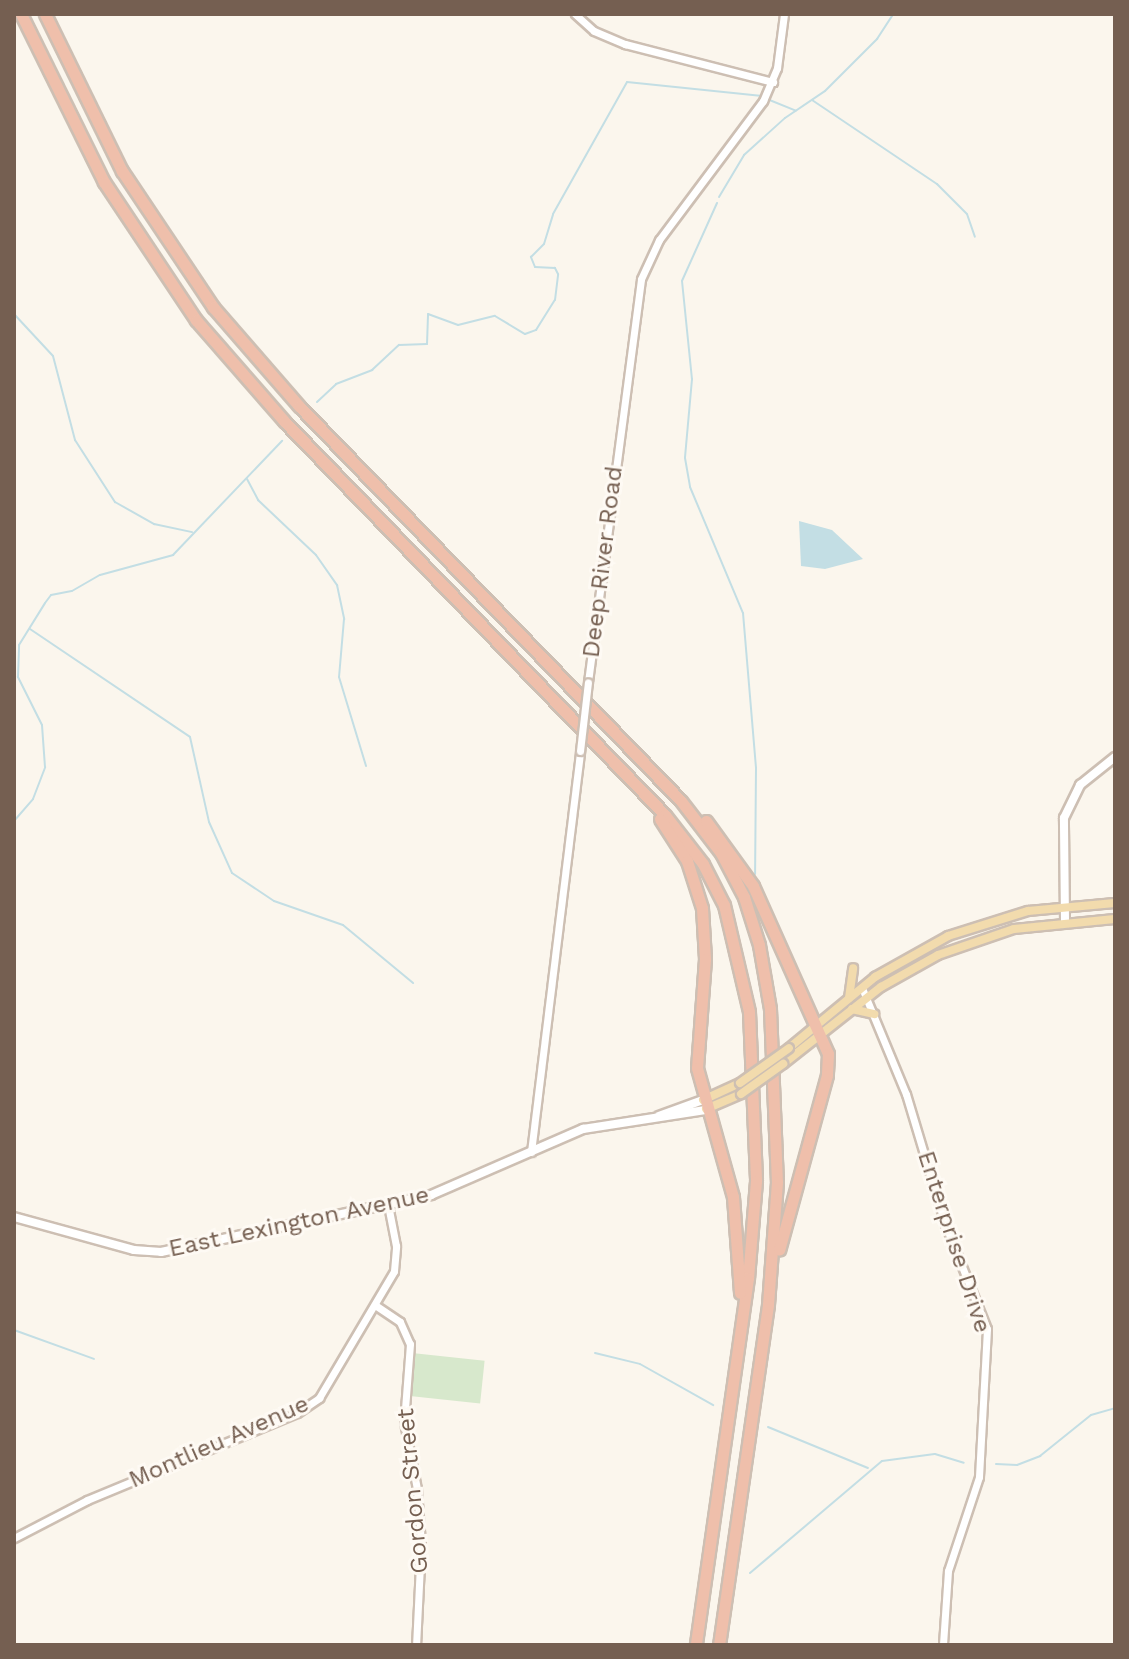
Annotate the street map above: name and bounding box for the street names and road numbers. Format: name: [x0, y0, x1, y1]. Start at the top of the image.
street label: Deep River Road: [577, 464, 629, 660]
street label: Enterprise Drive: [911, 1148, 997, 1336]
street label: East Lexington Avenue: [166, 1180, 432, 1264]
street label: Montlieu Avenue: [124, 1389, 314, 1495]
street label: Gordon Street: [391, 1407, 435, 1575]

